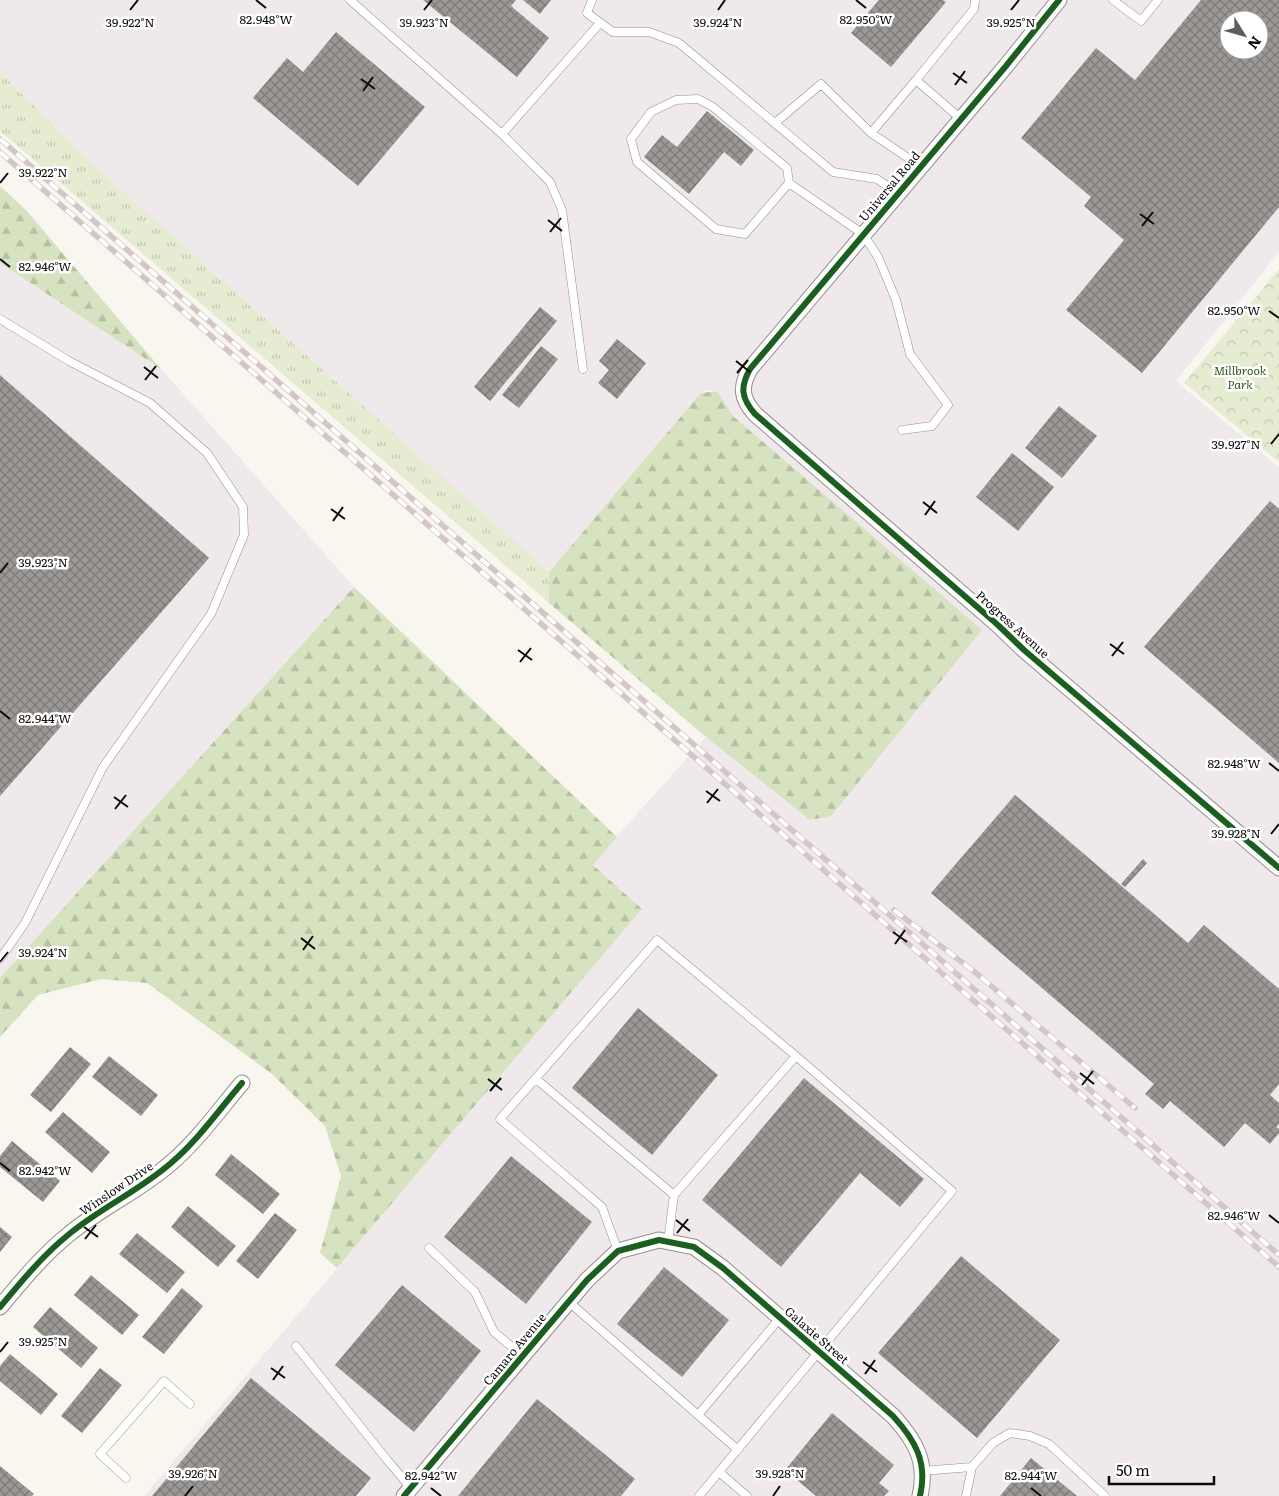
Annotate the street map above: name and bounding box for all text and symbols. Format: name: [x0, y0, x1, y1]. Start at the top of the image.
text: 82.948°W: [239, 10, 293, 28]
text: 82.950°W: [840, 10, 892, 28]
north arrow: [1219, 10, 1269, 60]
text: 39.922°N: [105, 13, 155, 31]
text: 39.923°N: [399, 13, 449, 31]
text: 39.924°N: [693, 13, 743, 31]
text: 39.925°N: [986, 13, 1036, 31]
text: N: [1244, 33, 1267, 54]
street label: Universal Road: [854, 146, 924, 225]
text: 39.922°N: [18, 163, 68, 181]
text: 82.946°W: [19, 257, 71, 275]
text: 82.950°W: [1208, 301, 1260, 319]
park label: Millbrook Park: [1214, 361, 1267, 393]
text: 39.927°N: [1212, 435, 1260, 453]
text: 39.923°N: [18, 553, 68, 571]
street label: Progress Avenue: [972, 586, 1054, 662]
text: 82.944°W: [19, 709, 71, 727]
text: 82.948°W: [1207, 754, 1261, 772]
text: 39.928°N: [1211, 824, 1261, 842]
text: 39.924°N: [18, 943, 68, 961]
street label: Winslow Drive: [76, 1157, 156, 1219]
text: 82.942°W: [19, 1161, 71, 1179]
text: 82.946°W: [1208, 1206, 1260, 1224]
street label: Galaxie Street: [781, 1302, 853, 1368]
street label: Camaro Avenue: [478, 1309, 550, 1389]
text: 39.925°N: [18, 1332, 68, 1350]
scale bar: [1109, 1454, 1214, 1486]
text: 50 m: [1116, 1458, 1150, 1481]
text: 39.926°N: [168, 1464, 218, 1482]
text: 39.928°N: [755, 1464, 805, 1482]
text: 82.942°W: [405, 1466, 457, 1484]
text: 82.944°W: [1005, 1466, 1057, 1484]

